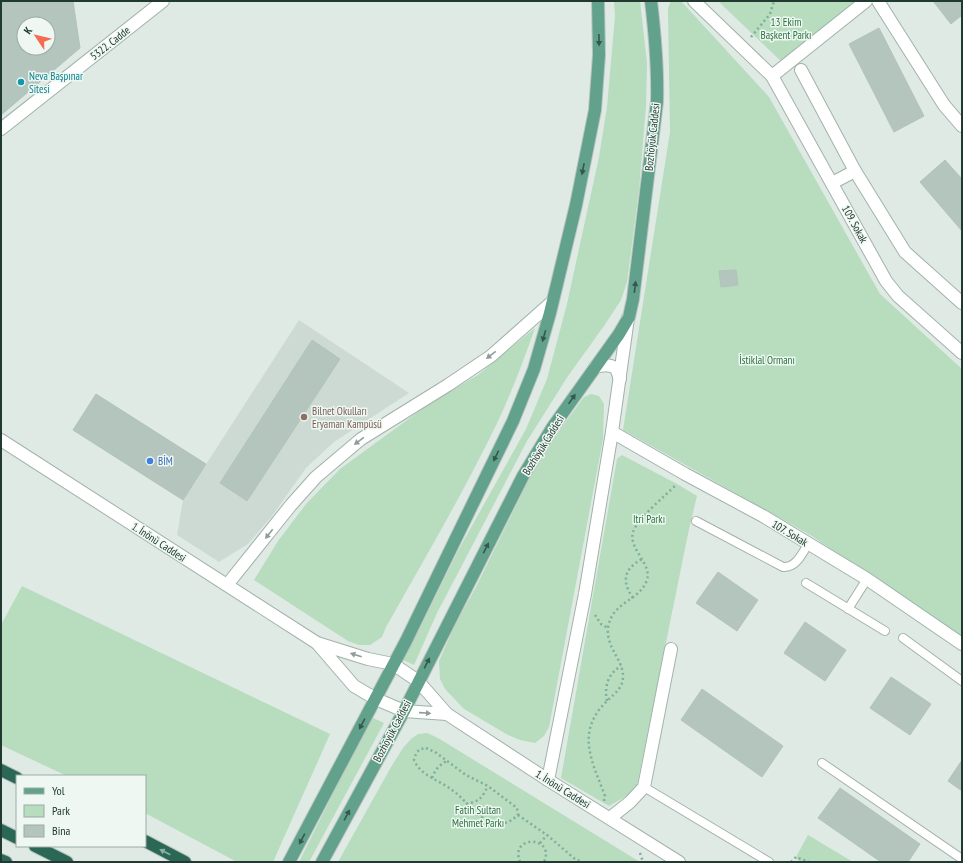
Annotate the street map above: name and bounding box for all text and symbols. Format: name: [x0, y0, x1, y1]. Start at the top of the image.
park label: 13 Ekim Başkent Parkı: [761, 15, 811, 42]
north arrow: [16, 16, 56, 56]
street label: 5322. Cadde: [87, 23, 133, 63]
text: K: [20, 24, 35, 37]
one-way arrow: [596, 34, 602, 47]
place label: Neva Başpınar Sitesi: [29, 69, 83, 96]
marker: Neva Başpınar Sitesi: [16, 77, 26, 87]
street label: Bozhöyük Caddesi: [641, 102, 663, 172]
one-way arrow: [580, 163, 586, 175]
street label: 109. Sokak: [839, 203, 871, 246]
one-way arrow: [632, 281, 638, 293]
one-way arrow: [541, 330, 547, 342]
one-way arrow: [486, 351, 497, 360]
park label: İstiklal Ormanı: [739, 353, 795, 367]
one-way arrow: [568, 394, 576, 404]
place label: Bilnet Okulları Eryaman Kampüsü: [312, 404, 382, 431]
marker: Bilnet Okulları Eryaman Kampüsü: [299, 412, 309, 422]
street label: Bozhöyük Caddesi: [519, 412, 567, 478]
one-way arrow: [354, 437, 365, 446]
one-way arrow: [492, 451, 499, 462]
place label: BİM: [158, 454, 173, 468]
marker: BİM: [145, 456, 155, 466]
park label: Itri Parkı: [633, 512, 665, 526]
street label: 107. Sokak: [769, 517, 811, 550]
street label: 1. İnönü Caddesi: [129, 519, 189, 565]
one-way arrow: [265, 529, 273, 539]
one-way arrow: [483, 542, 490, 553]
one-way arrow: [349, 652, 361, 658]
one-way arrow: [424, 658, 431, 669]
street label: Bozhöyük Caddesi: [370, 698, 414, 764]
one-way arrow: [419, 710, 432, 717]
one-way arrow: [359, 718, 366, 730]
street label: 1. İnönü Caddesi: [533, 767, 593, 811]
legend: [16, 775, 146, 847]
text: Yol: [52, 783, 65, 798]
text: Park: [52, 803, 70, 818]
park label: Fatih Sultan Mehmet Parkı: [452, 803, 504, 830]
one-way arrow: [344, 810, 351, 821]
text: Bina: [52, 823, 71, 838]
one-way arrow: [298, 833, 305, 845]
one-way arrow: [159, 849, 171, 855]

